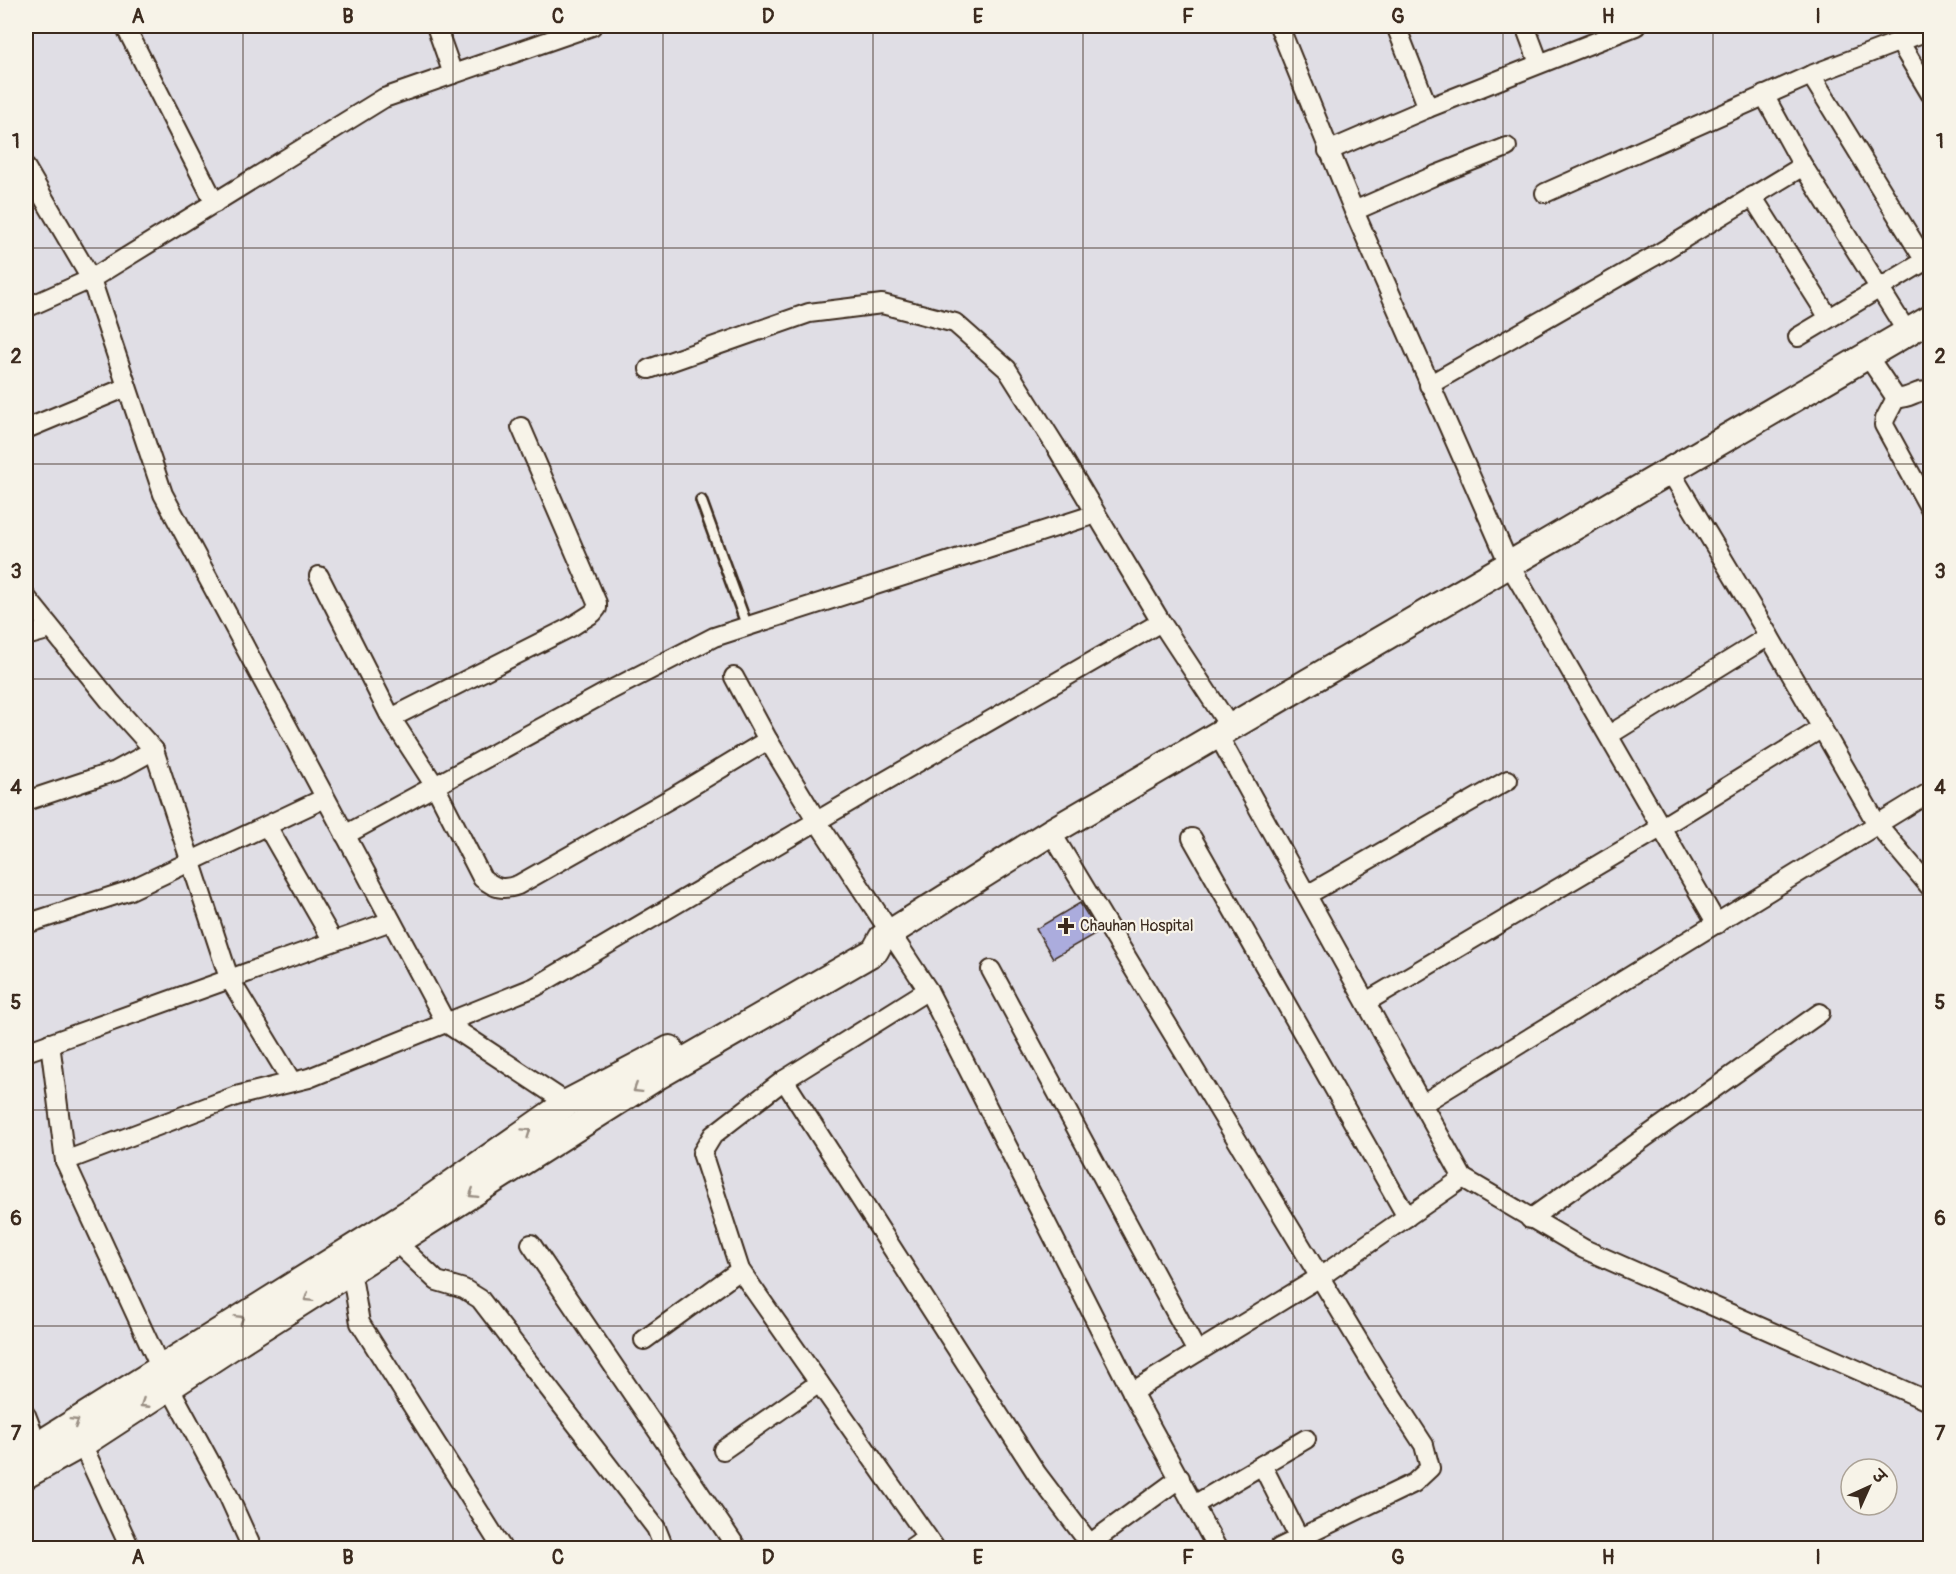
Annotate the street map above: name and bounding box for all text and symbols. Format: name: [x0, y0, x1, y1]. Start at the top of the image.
text: A: [132, 4, 145, 29]
text: B: [342, 4, 354, 29]
text: C: [552, 4, 564, 29]
text: D: [762, 4, 775, 29]
text: E: [973, 4, 984, 29]
text: F: [1182, 4, 1194, 29]
text: G: [1391, 4, 1405, 29]
text: H: [1602, 4, 1615, 29]
text: I: [1815, 4, 1821, 29]
text: 1: [12, 129, 20, 154]
text: 1: [1936, 129, 1944, 154]
text: 2: [10, 344, 22, 369]
text: 2: [1934, 344, 1946, 369]
text: 3: [10, 559, 22, 584]
text: 3: [1934, 559, 1946, 584]
text: 4: [10, 775, 22, 800]
text: 4: [1934, 775, 1946, 800]
place label: Chauhan Hospital: [1080, 916, 1194, 936]
marker: Chauhan Hospital: [1057, 917, 1075, 935]
text: 5: [11, 990, 22, 1015]
text: 5: [1935, 990, 1946, 1015]
one-way arrow: [633, 1082, 644, 1093]
one-way arrow: [520, 1128, 531, 1139]
one-way arrow: [469, 1186, 479, 1198]
text: 6: [10, 1206, 22, 1231]
text: 6: [1934, 1206, 1946, 1231]
one-way arrow: [304, 1290, 314, 1302]
one-way arrow: [234, 1314, 244, 1326]
one-way arrow: [140, 1397, 151, 1408]
one-way arrow: [69, 1418, 79, 1430]
text: 7: [11, 1421, 22, 1446]
text: 7: [1935, 1421, 1946, 1446]
north arrow: [1839, 1457, 1899, 1517]
text: उ: [1867, 1465, 1891, 1489]
text: A: [132, 1545, 145, 1570]
text: B: [342, 1545, 354, 1570]
text: C: [552, 1545, 564, 1570]
text: D: [762, 1545, 775, 1570]
text: E: [973, 1545, 984, 1570]
text: F: [1182, 1545, 1194, 1570]
text: G: [1391, 1545, 1405, 1570]
text: H: [1602, 1545, 1615, 1570]
text: I: [1815, 1545, 1821, 1570]

